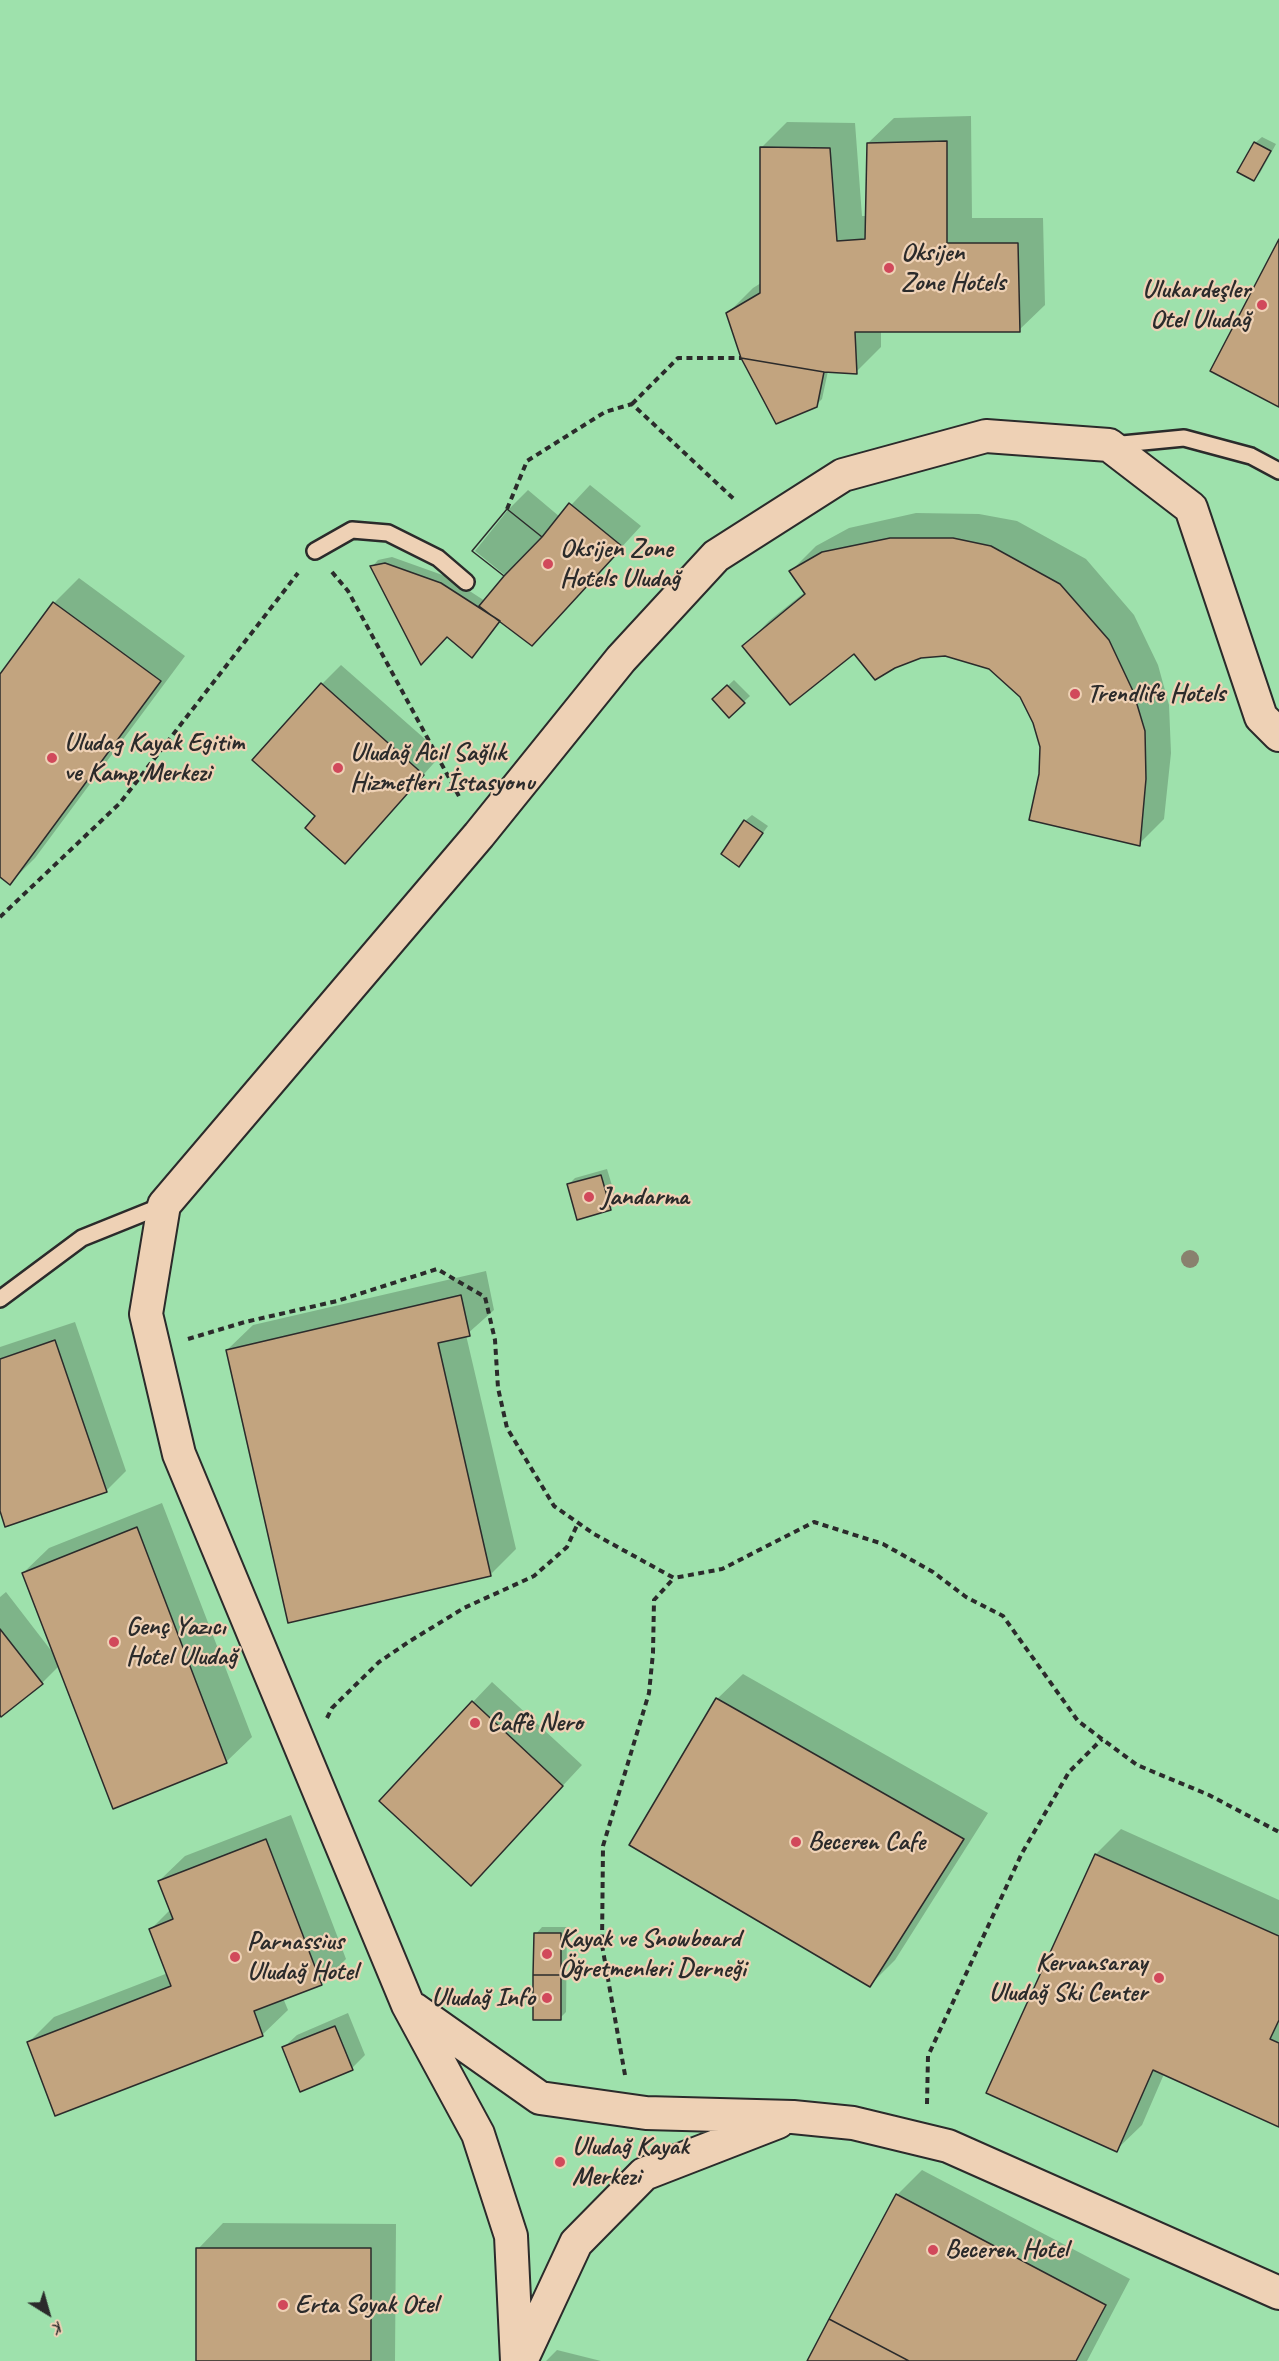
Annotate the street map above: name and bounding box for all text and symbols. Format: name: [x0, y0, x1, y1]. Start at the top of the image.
place label: Oksijen Zone Hotels: [901, 237, 1005, 298]
marker: Oksijen Zone Hotels: [882, 261, 896, 275]
place label: Ulukardeşler Otel Uludağ: [1142, 274, 1250, 336]
marker: Ulukardeşler Otel Uludağ: [1255, 298, 1269, 312]
place label: Oksijen Zone Hotels Uludağ: [560, 533, 680, 594]
marker: Oksijen Zone Hotels Uludağ: [541, 557, 555, 571]
place label: Trendlife Hotels: [1087, 678, 1225, 710]
marker: Trendlife Hotels: [1068, 687, 1082, 701]
place label: Uludag Kayak Egitim ve Kamp Merkezi: [64, 727, 244, 788]
place label: Uludağ Acil Sağlık Hizmetleri İstasyonu: [350, 737, 534, 798]
marker: Uludag Kayak Egitim ve Kamp Merkezi: [45, 751, 59, 765]
marker: Uludağ Acil Sağlık Hizmetleri İstasyonu: [331, 761, 345, 775]
place label: Jandarma: [601, 1181, 689, 1213]
marker: Jandarma: [582, 1190, 596, 1204]
place label: Genç Yazıcı Hotel Uludağ: [126, 1611, 236, 1672]
marker: Genç Yazıcı Hotel Uludağ: [107, 1635, 121, 1649]
place label: Caffè Nero: [487, 1707, 583, 1739]
marker: Caffè Nero: [468, 1716, 482, 1730]
place label: Beceren Cafe: [808, 1826, 925, 1858]
marker: Beceren Cafe: [789, 1835, 803, 1849]
place label: Kayak ve Snowboard Öğretmenleri Derneği: [559, 1923, 746, 1984]
place label: Parnassius Uludağ Hotel: [247, 1926, 357, 1988]
marker: Kayak ve Snowboard Öğretmenleri Derneği: [540, 1947, 554, 1961]
place label: Kervansaray Uludağ Ski Center: [989, 1947, 1147, 2008]
marker: Parnassius Uludağ Hotel: [228, 1950, 242, 1964]
marker: Kervansaray Uludağ Ski Center: [1152, 1971, 1166, 1985]
place label: Uludağ Info: [431, 1982, 535, 2014]
marker: Uludağ Info: [540, 1991, 554, 2005]
place label: Uludağ Kayak Merkezi: [572, 2131, 689, 2192]
marker: Uludağ Kayak Merkezi: [553, 2155, 567, 2169]
place label: Beceren Hotel: [945, 2234, 1068, 2266]
marker: Beceren Hotel: [926, 2243, 940, 2257]
north arrow: [18, 2283, 78, 2343]
place label: Erta Soyak Otel: [295, 2289, 438, 2321]
marker: Erta Soyak Otel: [276, 2298, 290, 2312]
text: K: [50, 2317, 68, 2338]

